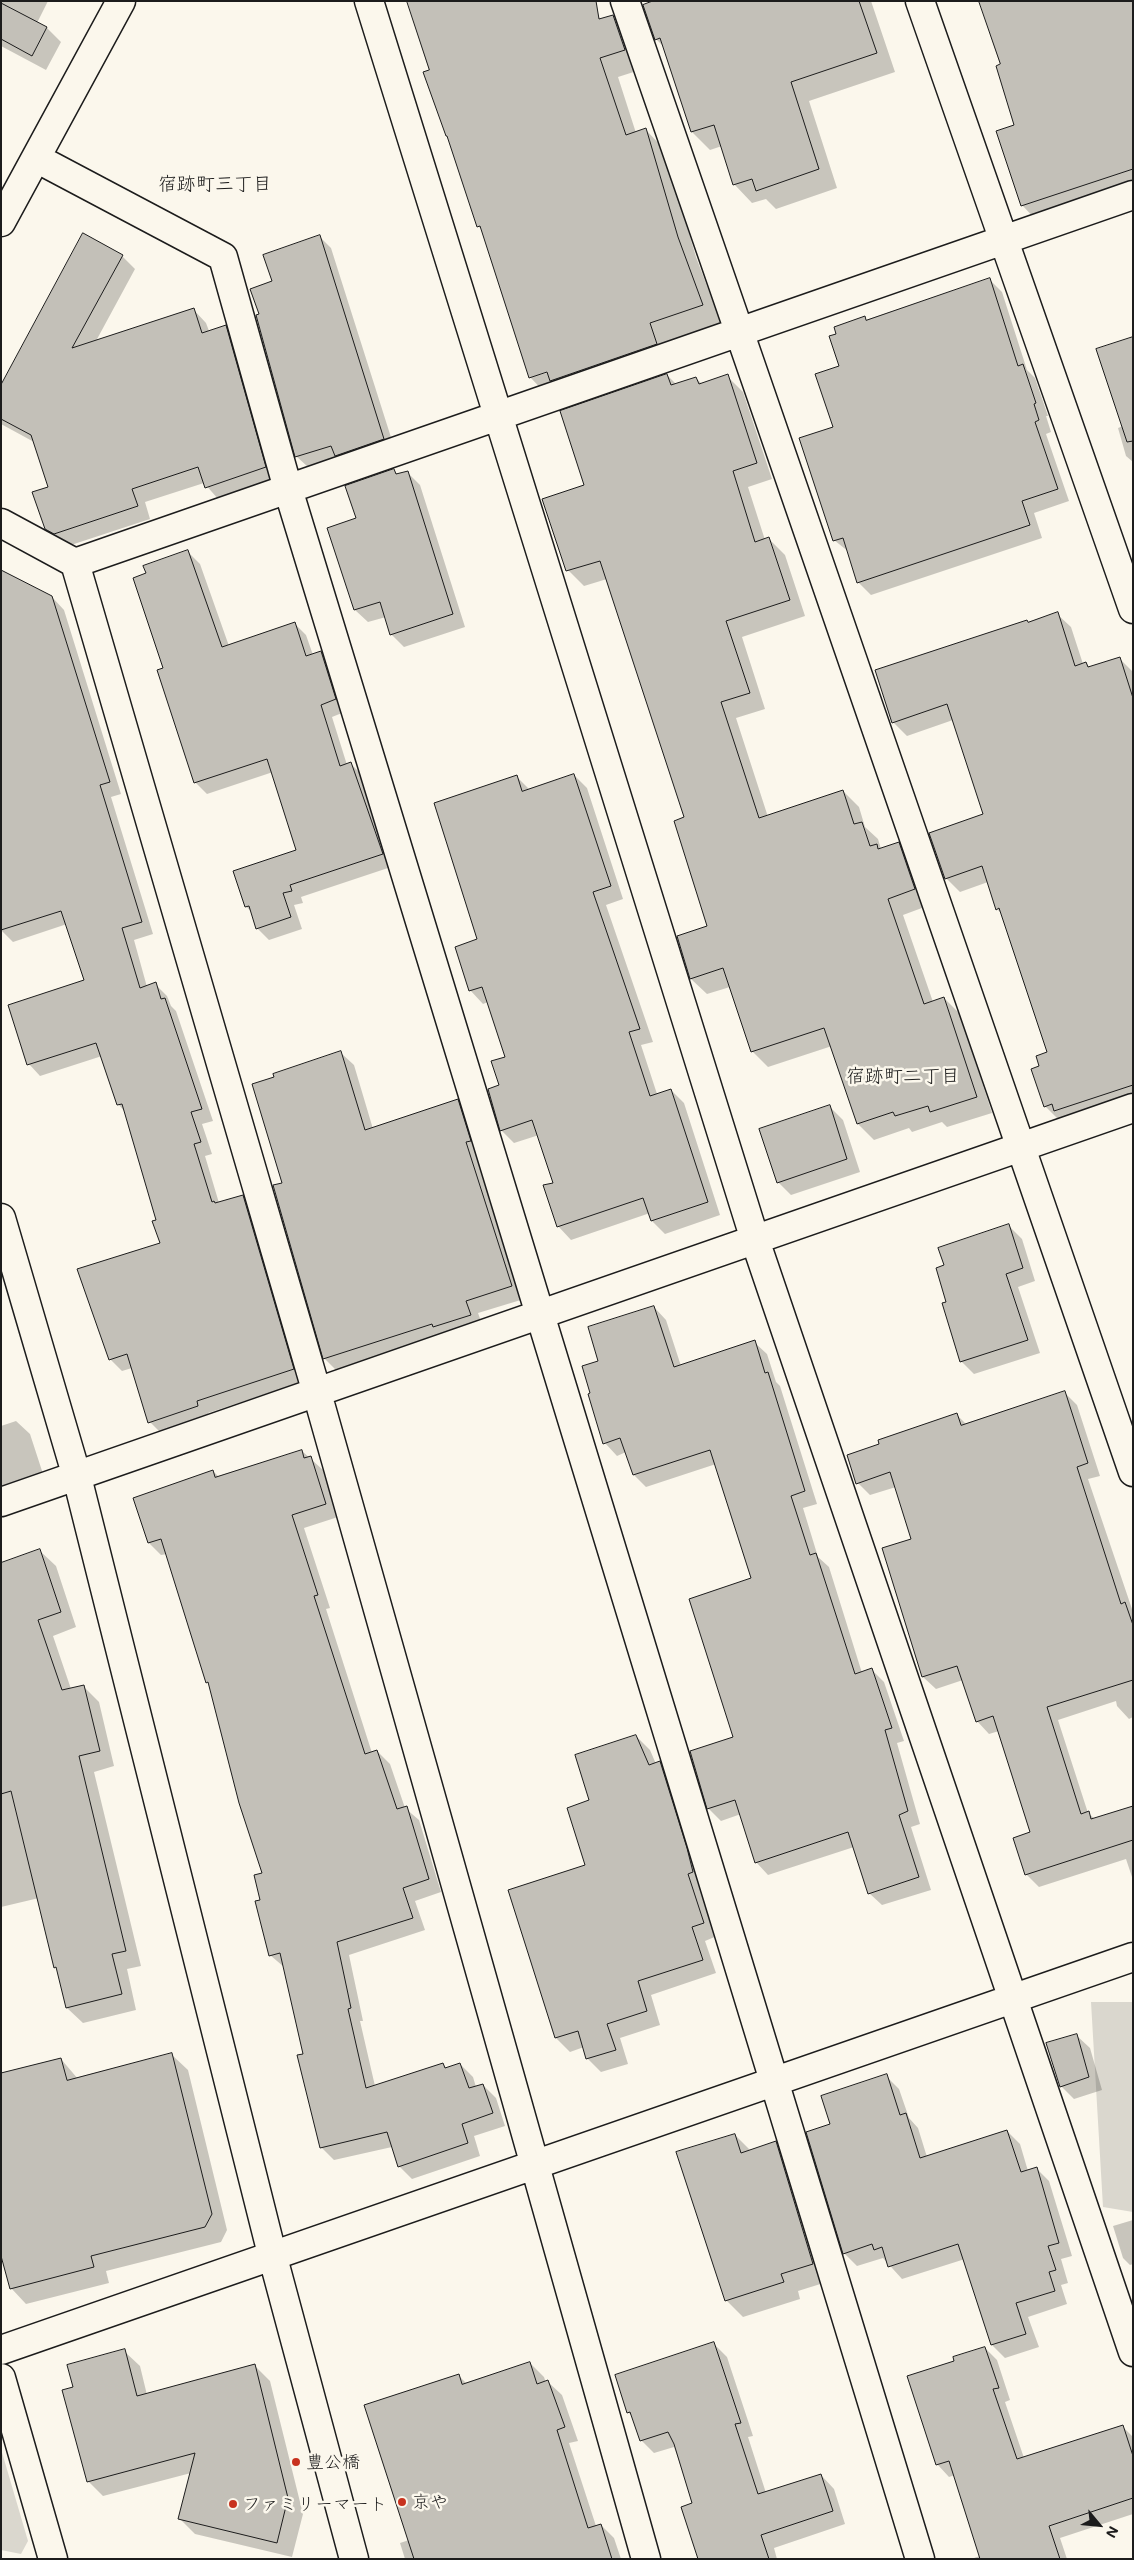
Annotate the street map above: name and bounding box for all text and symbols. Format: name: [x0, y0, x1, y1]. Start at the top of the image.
district label: 宿跡町三丁目: [158, 173, 272, 195]
district label: 宿跡町二丁目: [846, 1065, 960, 1087]
place label: 豊公橋: [306, 2451, 360, 2473]
marker: 豊公橋: [290, 2456, 302, 2468]
place label: 京や: [412, 2491, 448, 2513]
place label: ファミリーマート: [243, 2493, 387, 2515]
marker: 京や: [396, 2496, 408, 2508]
marker: ファミリーマート: [227, 2498, 239, 2510]
north arrow: [1074, 2500, 1124, 2550]
text: N: [1102, 2523, 1124, 2541]

